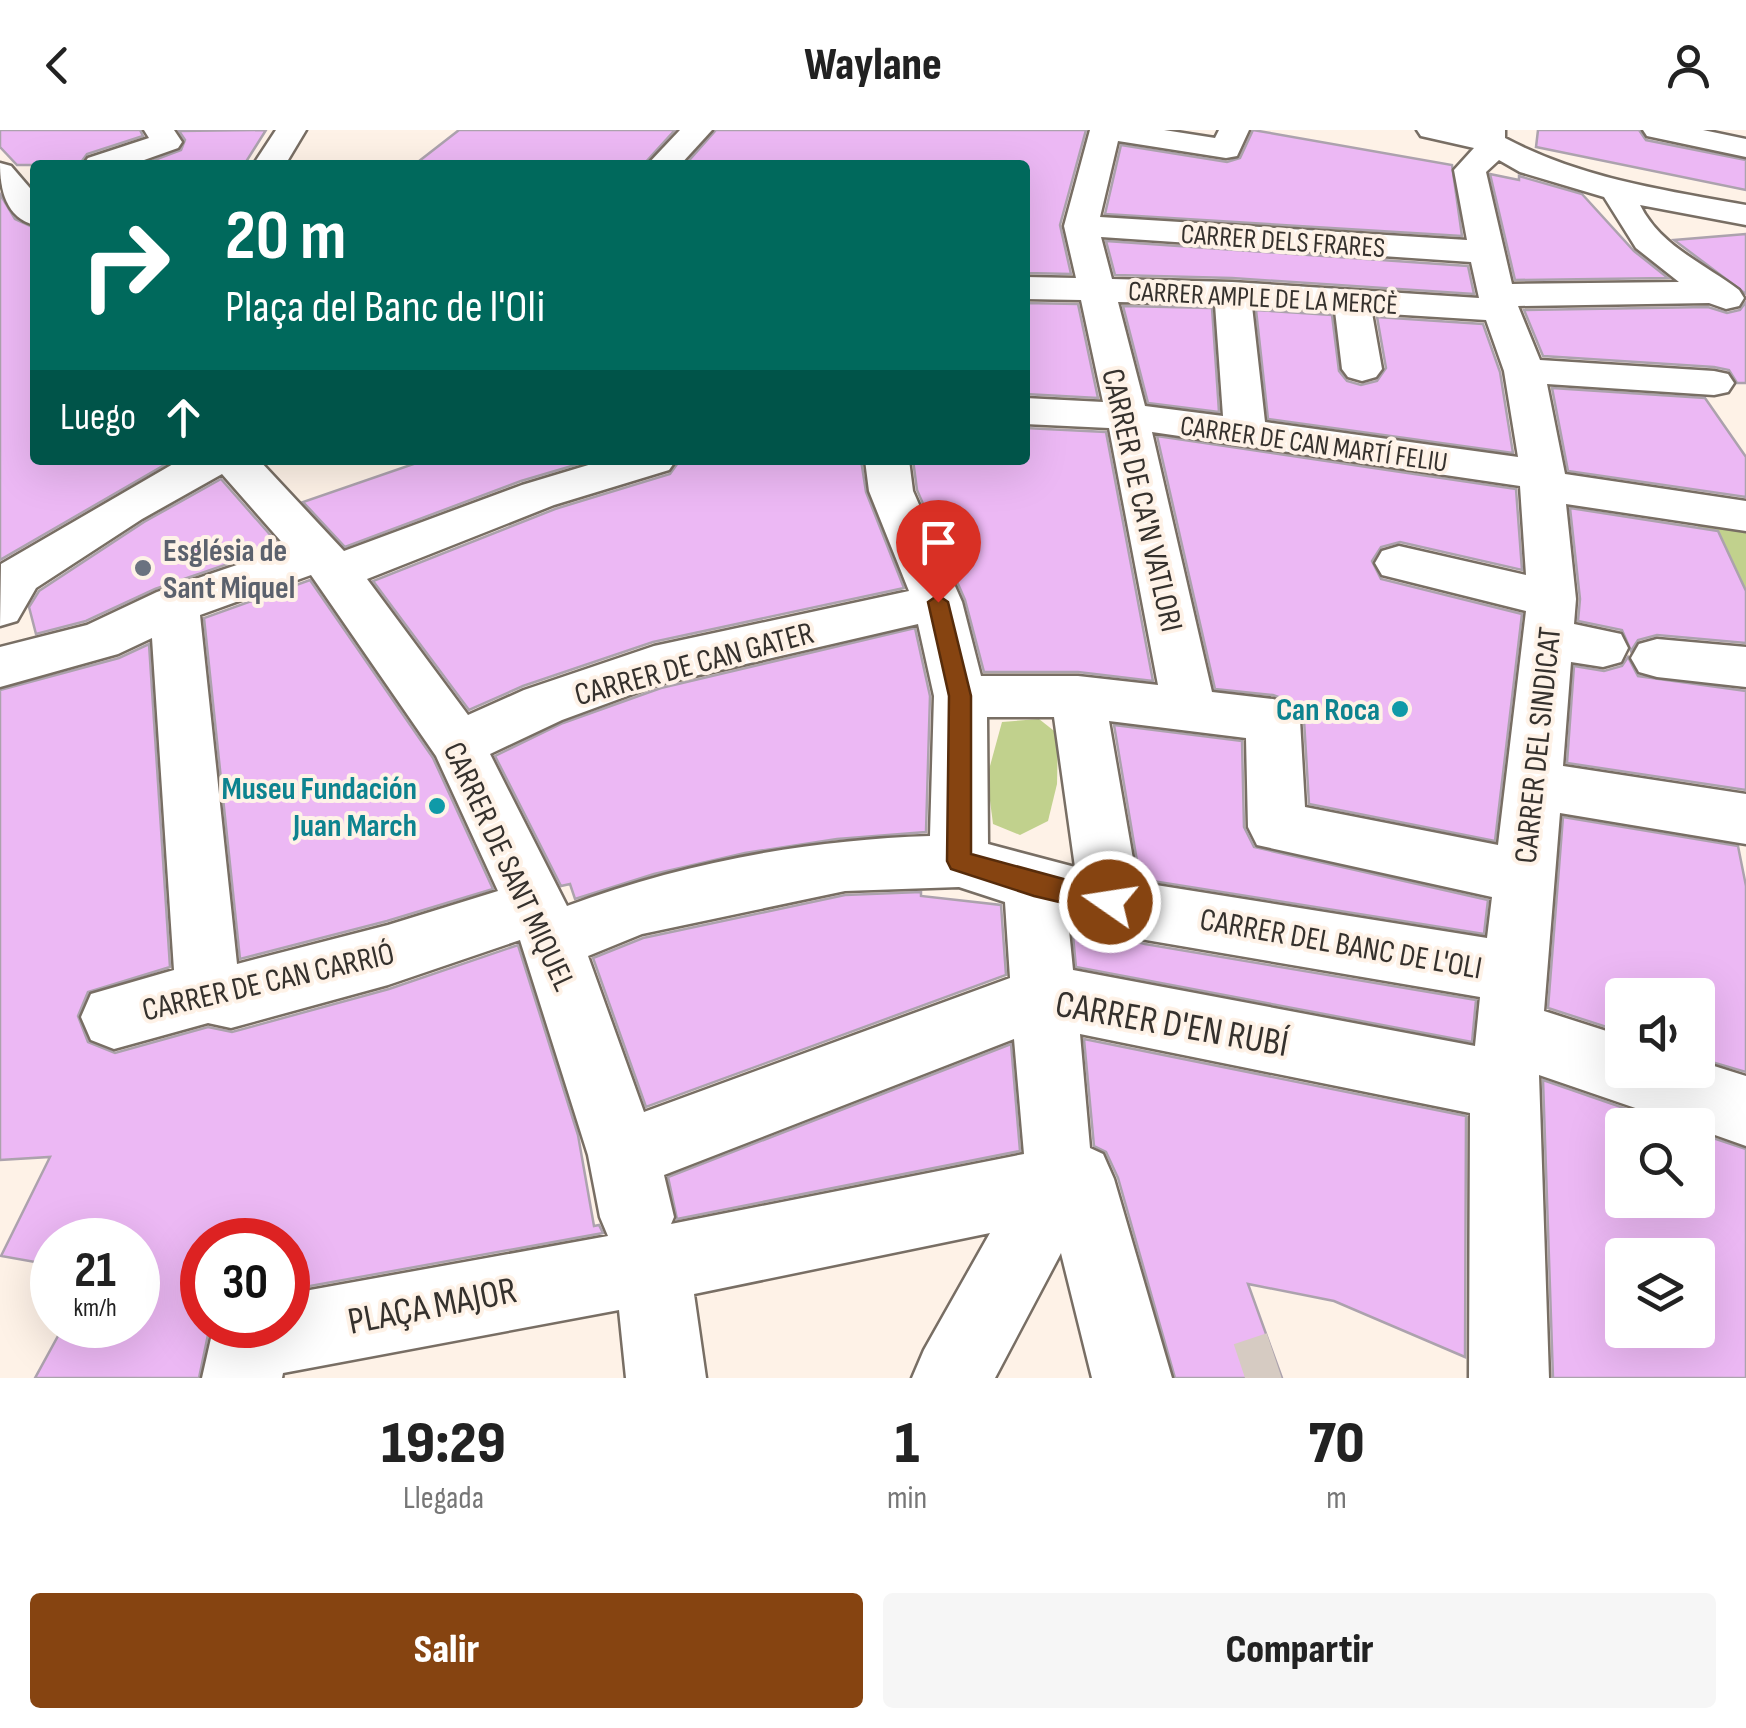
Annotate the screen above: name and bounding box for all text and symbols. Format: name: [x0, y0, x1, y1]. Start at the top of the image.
icon: back: [30, 38, 85, 93]
text: Waylane: [804, 38, 942, 93]
icon: person: [1661, 38, 1716, 93]
text: 20 m: [225, 195, 346, 279]
icon: right: [60, 200, 190, 330]
street label: CARRER DELS FRARES: [1180, 218, 1386, 265]
street label: CARRER AMPLE DE LA MERCÈ: [1127, 275, 1399, 322]
text: Plaça del Banc de l'Oli: [225, 280, 545, 335]
street label: CARRER DE CA'N VATLORI: [1092, 365, 1191, 636]
icon: ahead: [156, 390, 211, 445]
text: Luego: [60, 395, 136, 440]
street label: CARRER DE CAN MARTÍ FELIU: [1178, 409, 1450, 480]
pin: [896, 500, 981, 603]
icon: arrive: [911, 515, 966, 570]
place label: Església de Sant Miquel: [163, 532, 295, 608]
marker: Església de Sant Miquel: [132, 557, 154, 579]
street label: CARRER DE CAN GATER: [571, 614, 818, 715]
street label: CARRER DEL SINDICAT: [1507, 625, 1570, 865]
place label: Can Roca: [1276, 691, 1380, 730]
marker: Can Roca: [1389, 698, 1411, 720]
street label: CARRER DE SANT MIQUEL: [434, 736, 583, 997]
place label: Museu Fundación Juan March: [221, 770, 417, 846]
marker: Museu Fundación Juan March: [426, 795, 448, 817]
position arrow: [1058, 850, 1162, 954]
street label: CARRER DEL BANC DE L'OLI: [1197, 900, 1485, 988]
street label: CARRER DE CAN CARRIÓ: [138, 934, 398, 1030]
map controls: [1605, 978, 1715, 1348]
button: sound: [1605, 978, 1715, 1088]
street label: CARRER D'EN RUBÍ: [1052, 982, 1292, 1067]
button: search: [1605, 1108, 1715, 1218]
speed limit sign: 30: [180, 1218, 310, 1348]
button: layers: [1605, 1238, 1715, 1348]
text: 21: [74, 1241, 116, 1301]
street label: PLAÇA MAJOR: [344, 1268, 520, 1345]
text: km/h: [73, 1293, 117, 1324]
text: 19:29: [381, 1408, 506, 1480]
text: 1: [895, 1408, 919, 1480]
text: 70: [1308, 1408, 1365, 1480]
text: Llegada: [403, 1479, 484, 1518]
text: min: [887, 1479, 927, 1518]
text: m: [1326, 1479, 1347, 1518]
button: Salir: [30, 1593, 863, 1708]
button: Compartir: [883, 1593, 1716, 1708]

